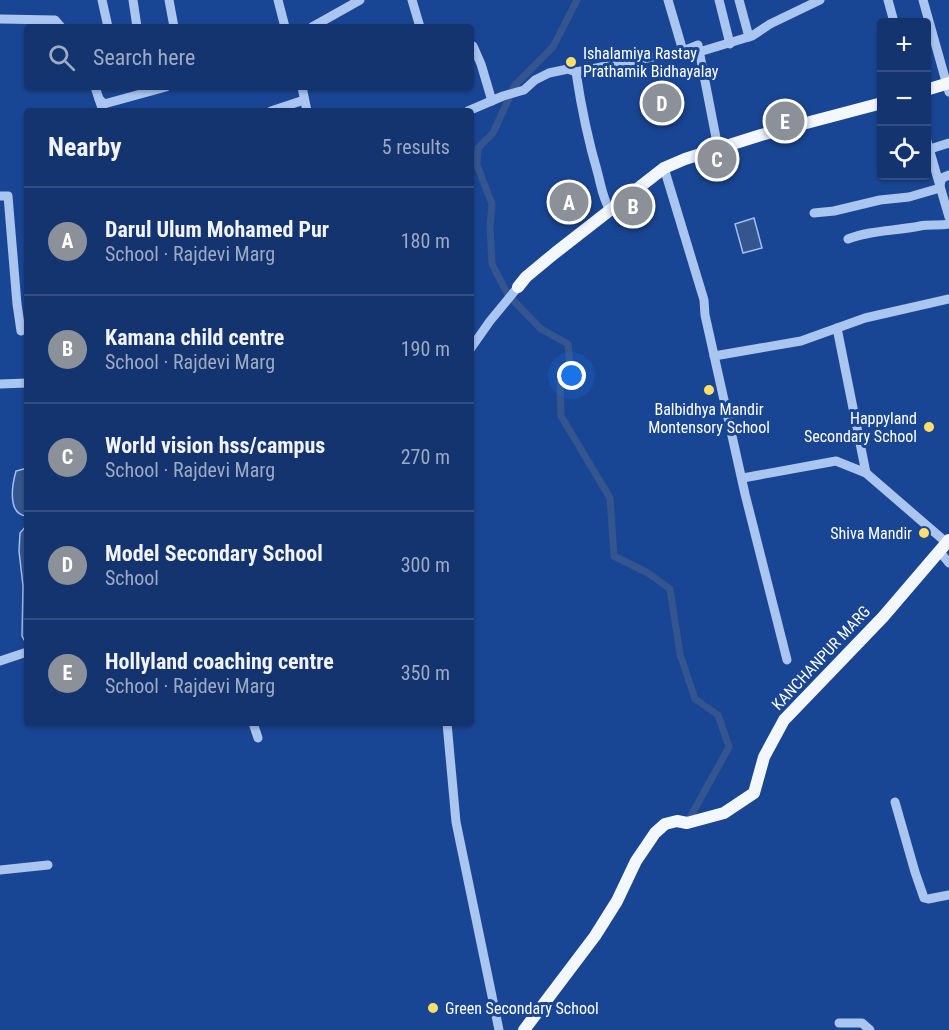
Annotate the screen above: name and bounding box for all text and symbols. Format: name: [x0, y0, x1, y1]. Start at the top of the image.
map controls: [877, 18, 931, 180]
button: +: [877, 18, 931, 72]
search box: [24, 24, 474, 90]
icon: search: [45, 41, 78, 74]
place label: Ishalamiya Rastay Prathamik Bidhayalay: [583, 44, 719, 81]
text: Search here: [93, 45, 195, 70]
marker: Ishalamiya Rastay Prathamik Bidhayalay: [564, 55, 578, 69]
button: −: [877, 72, 931, 126]
pin: D: [642, 80, 682, 126]
pin: E: [766, 98, 804, 144]
button: locate: [877, 126, 931, 180]
text: Nearby: [48, 132, 122, 162]
text: 5 results: [382, 135, 450, 159]
pin: C: [698, 136, 736, 182]
pin: A: [550, 180, 588, 224]
pin: B: [614, 184, 652, 228]
text: Darul Ulum Mohamed Pur: [105, 217, 329, 242]
text: A: [62, 229, 73, 253]
text: 180 m: [401, 229, 450, 253]
text: School · Rajdevi Marg: [105, 242, 275, 266]
text: Kamana child centre: [105, 325, 284, 350]
text: B: [62, 337, 73, 361]
text: 190 m: [401, 337, 450, 361]
text: School · Rajdevi Marg: [105, 350, 275, 374]
your location: [557, 361, 586, 390]
marker: Balbidhya Mandir Montensory School: [702, 383, 716, 397]
place label: Balbidhya Mandir Montensory School: [648, 400, 770, 437]
place label: Happyland Secondary School: [804, 409, 917, 446]
marker: Happyland Secondary School: [922, 420, 936, 434]
text: World vision hss/campus: [105, 433, 325, 458]
text: C: [62, 445, 73, 469]
text: 270 m: [401, 445, 450, 469]
text: School · Rajdevi Marg: [105, 458, 275, 482]
place label: Shiva Mandir: [830, 524, 912, 543]
marker: Shiva Mandir: [917, 526, 931, 540]
text: Model Secondary School: [105, 541, 323, 566]
text: D: [62, 553, 73, 577]
text: 300 m: [401, 553, 450, 577]
text: School: [105, 566, 159, 590]
street label: KANCHANPUR MARG: [768, 602, 874, 714]
text: Hollyland coaching centre: [105, 649, 334, 674]
text: E: [63, 661, 72, 685]
text: 350 m: [401, 661, 450, 685]
text: School · Rajdevi Marg: [105, 674, 275, 698]
place label: Green Secondary School: [445, 999, 599, 1018]
marker: Green Secondary School: [426, 1001, 440, 1015]

